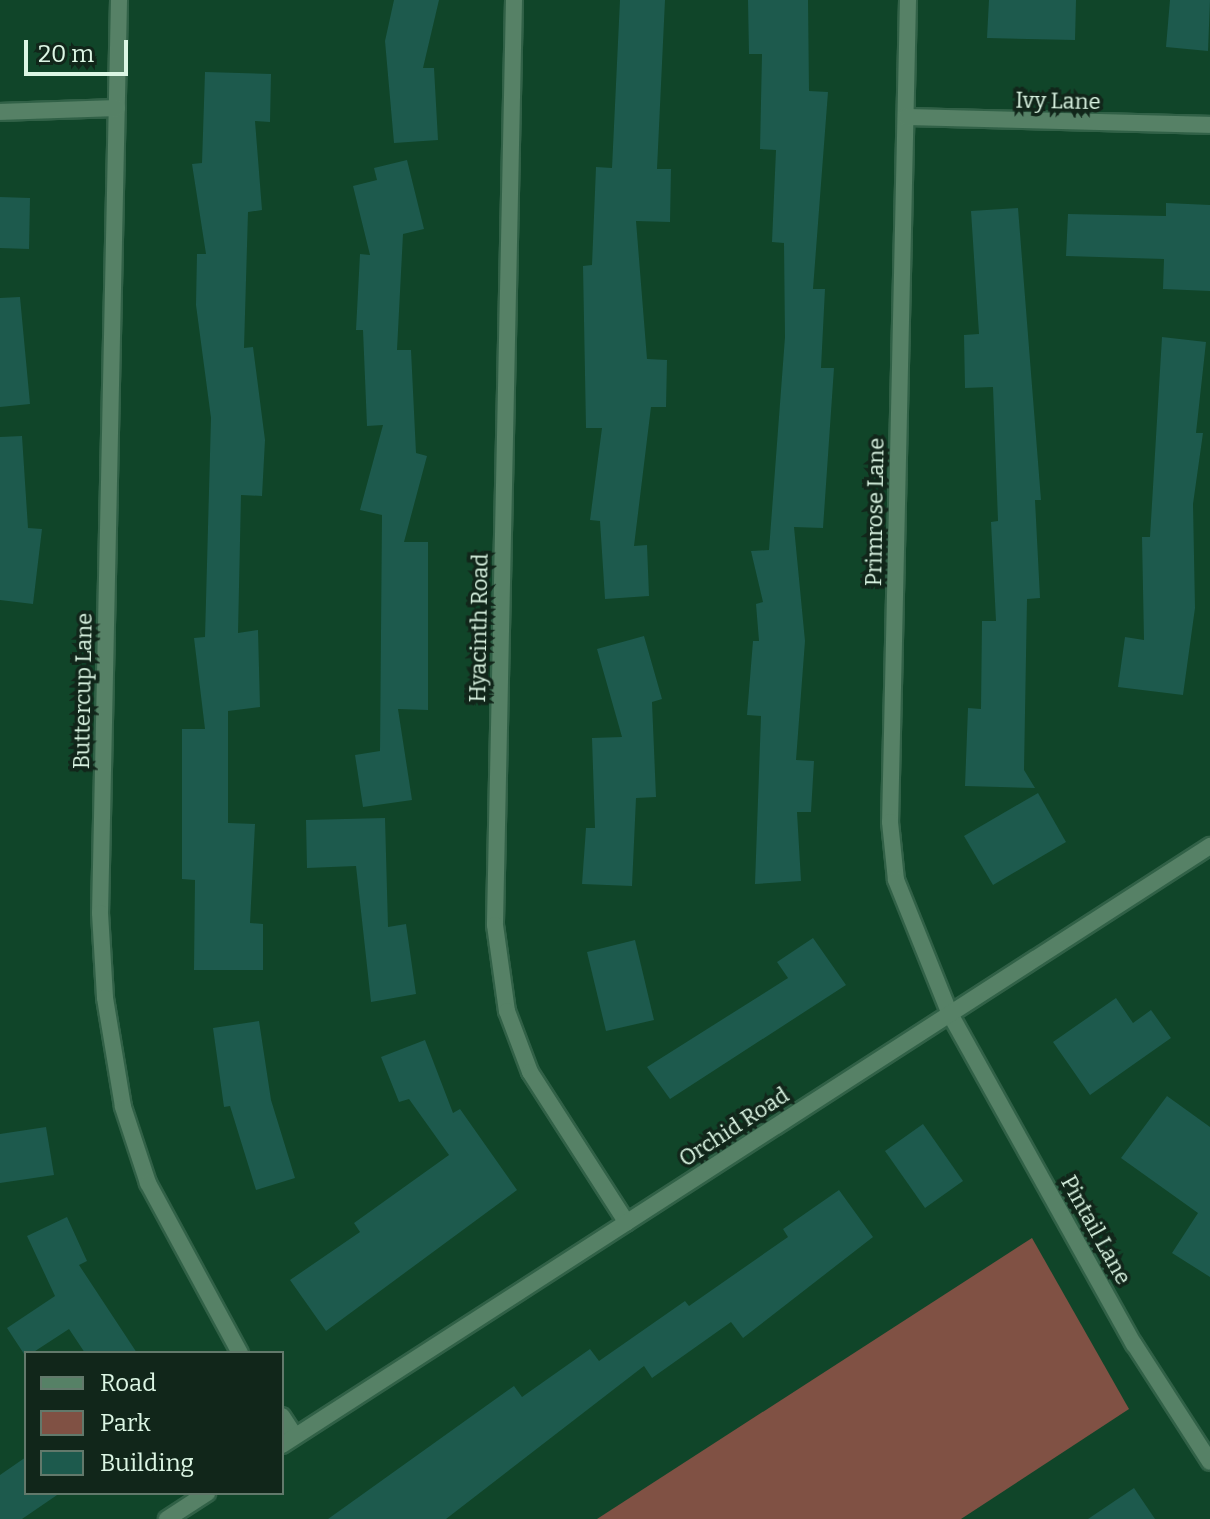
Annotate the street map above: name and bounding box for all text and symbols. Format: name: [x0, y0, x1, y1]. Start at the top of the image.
scale bar: [28, 24, 132, 74]
text: 20 m: [38, 40, 94, 68]
street label: Ivy Lane: [1015, 87, 1101, 115]
street label: Primrose Lane: [861, 438, 889, 586]
street label: Hyacinth Road: [465, 553, 493, 703]
street label: Buttercup Lane: [68, 613, 98, 769]
street label: Orchid Road: [674, 1082, 794, 1172]
street label: Pintail Lane: [1055, 1171, 1137, 1289]
legend: [24, 1351, 284, 1495]
text: Road: [100, 1369, 156, 1397]
text: Park: [100, 1409, 151, 1437]
text: Building: [100, 1449, 194, 1477]

